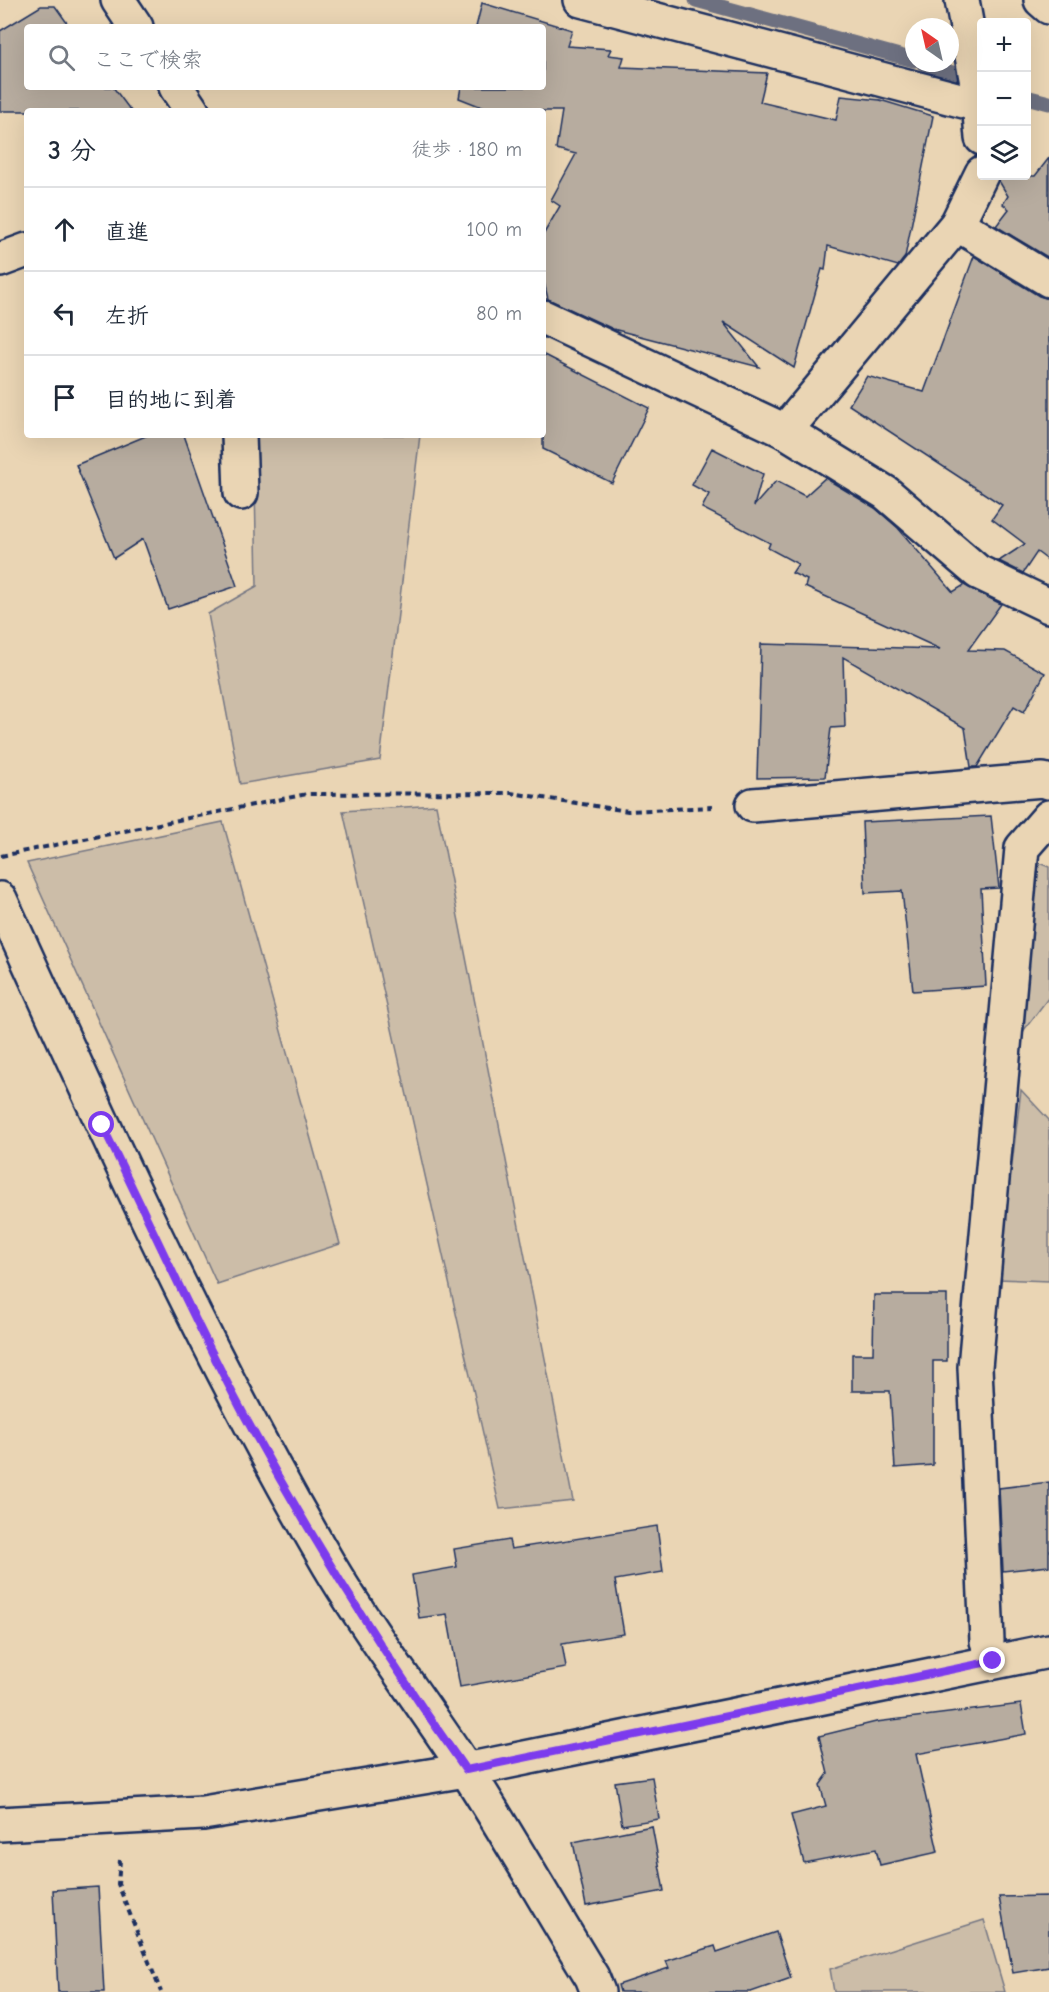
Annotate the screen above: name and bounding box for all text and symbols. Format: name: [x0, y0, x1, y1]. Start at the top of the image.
north arrow: [905, 18, 959, 72]
map controls: [977, 18, 1031, 180]
button: +: [977, 18, 1031, 72]
search box: [24, 24, 546, 90]
icon: search: [45, 41, 78, 74]
text: ここで検索: [93, 47, 203, 73]
button: −: [977, 72, 1031, 126]
button: layers: [977, 126, 1031, 180]
text: 3 分: [48, 136, 96, 166]
text: 徒歩 · 180 m: [412, 138, 522, 161]
icon: ahead: [48, 213, 81, 246]
text: 100 m: [467, 218, 522, 241]
text: 直進: [105, 219, 149, 245]
icon: left: [48, 297, 81, 330]
text: 80 m: [476, 302, 522, 325]
text: 左折: [105, 303, 149, 329]
icon: arrive: [48, 381, 81, 414]
text: 目的地に到着: [105, 387, 237, 413]
route start: [88, 1111, 114, 1137]
route end: [979, 1647, 1005, 1673]

